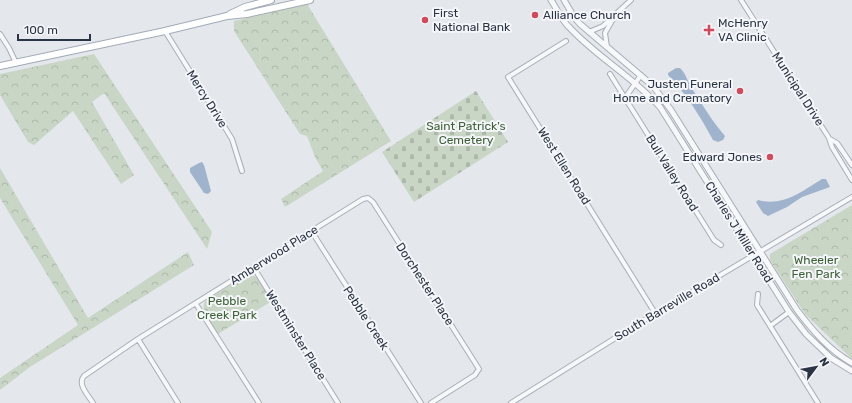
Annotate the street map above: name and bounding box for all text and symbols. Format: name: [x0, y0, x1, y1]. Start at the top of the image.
place label: First National Bank: [433, 6, 511, 34]
place label: Alliance Church: [543, 8, 631, 22]
marker: Alliance Church: [530, 10, 540, 20]
marker: First National Bank: [420, 15, 430, 25]
scale bar: [18, 16, 90, 42]
place label: McHenry VA Clinic: [718, 16, 768, 44]
text: 100 m: [24, 23, 58, 37]
marker: McHenry VA Clinic: [703, 24, 715, 36]
street label: Municipal Drive: [769, 50, 827, 129]
street label: Mercy Drive: [184, 68, 230, 131]
place label: Justen Funeral Home and Crematory: [613, 77, 732, 105]
marker: Justen Funeral Home and Crematory: [735, 86, 745, 96]
park label: Saint Patrick's Cemetery: [426, 119, 506, 147]
street label: West Ellen Road: [535, 125, 593, 207]
street label: Bull Valley Road: [643, 132, 701, 214]
place label: Edward Jones: [682, 150, 762, 164]
marker: Edward Jones: [765, 152, 775, 162]
street label: Charles J Miller Road: [702, 179, 776, 285]
street label: Amberwood Place: [227, 222, 321, 288]
street label: Dorchester Place: [393, 240, 457, 328]
park label: Wheeler Fen Park: [792, 253, 841, 281]
street label: South Barreville Road: [612, 270, 722, 344]
street label: Pebble Creek: [340, 283, 392, 353]
street label: Westminster Place: [263, 288, 329, 383]
park label: Pebble Creek Park: [197, 294, 258, 322]
north arrow: [796, 347, 836, 387]
text: N: [816, 355, 832, 369]

